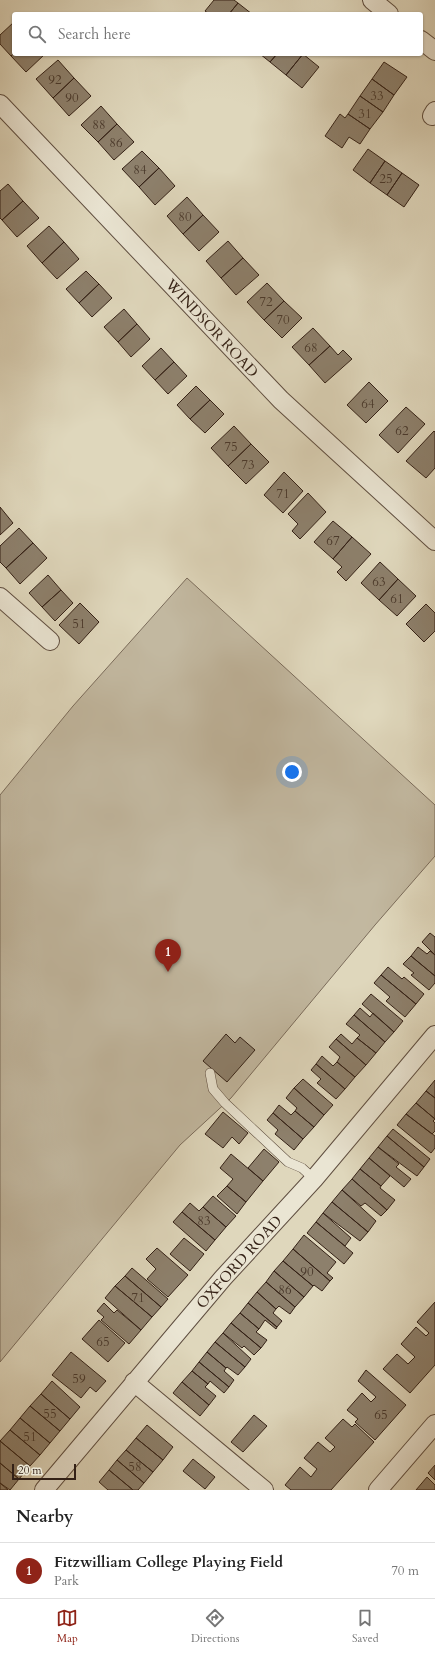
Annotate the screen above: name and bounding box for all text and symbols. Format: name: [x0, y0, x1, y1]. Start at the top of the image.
search box: [12, 12, 423, 56]
icon: search: [26, 23, 48, 45]
text: Search here: [58, 24, 131, 44]
house number: 92: [48, 71, 62, 89]
house number: 33: [370, 87, 384, 105]
house number: 90: [65, 89, 79, 107]
house number: 31: [358, 105, 372, 123]
house number: 88: [92, 116, 106, 134]
house number: 86: [109, 134, 123, 152]
house number: 84: [133, 161, 147, 179]
house number: 25: [379, 170, 393, 188]
house number: 80: [178, 208, 192, 226]
street label: WINDSOR ROAD: [160, 274, 263, 382]
house number: 72: [259, 293, 273, 311]
house number: 70: [276, 311, 290, 329]
house number: 68: [304, 339, 318, 357]
house number: 64: [361, 395, 375, 413]
house number: 62: [395, 422, 409, 440]
house number: 75: [224, 438, 238, 456]
house number: 73: [241, 456, 255, 474]
house number: 71: [276, 485, 290, 503]
house number: 67: [326, 532, 340, 550]
house number: 63: [372, 573, 386, 591]
house number: 61: [390, 590, 404, 608]
house number: 51: [72, 615, 86, 633]
your location: [282, 762, 302, 782]
pin: 1: [155, 939, 181, 972]
street label: OXFORD ROAD: [192, 1211, 286, 1313]
house number: 83: [197, 1212, 211, 1230]
house number: 90: [300, 1263, 314, 1281]
house number: 86: [278, 1281, 292, 1299]
house number: 71: [131, 1289, 145, 1307]
house number: 65: [96, 1333, 110, 1351]
house number: 59: [72, 1370, 86, 1388]
house number: 55: [43, 1405, 57, 1423]
house number: 65: [374, 1406, 388, 1424]
house number: 51: [23, 1428, 37, 1446]
house number: 58: [128, 1458, 142, 1476]
scale bar: [12, 1462, 76, 1481]
text: 20 m: [18, 1463, 42, 1478]
text: Nearby: [16, 1505, 73, 1528]
text: Fitzwilliam College Playing Field: [54, 1552, 283, 1572]
text: 1: [26, 1562, 32, 1580]
text: 70 m: [391, 1562, 419, 1580]
text: Park: [54, 1572, 79, 1590]
tab: Map: [56, 1607, 78, 1646]
tab: Directions: [191, 1607, 239, 1646]
tab: Saved: [352, 1607, 379, 1646]

